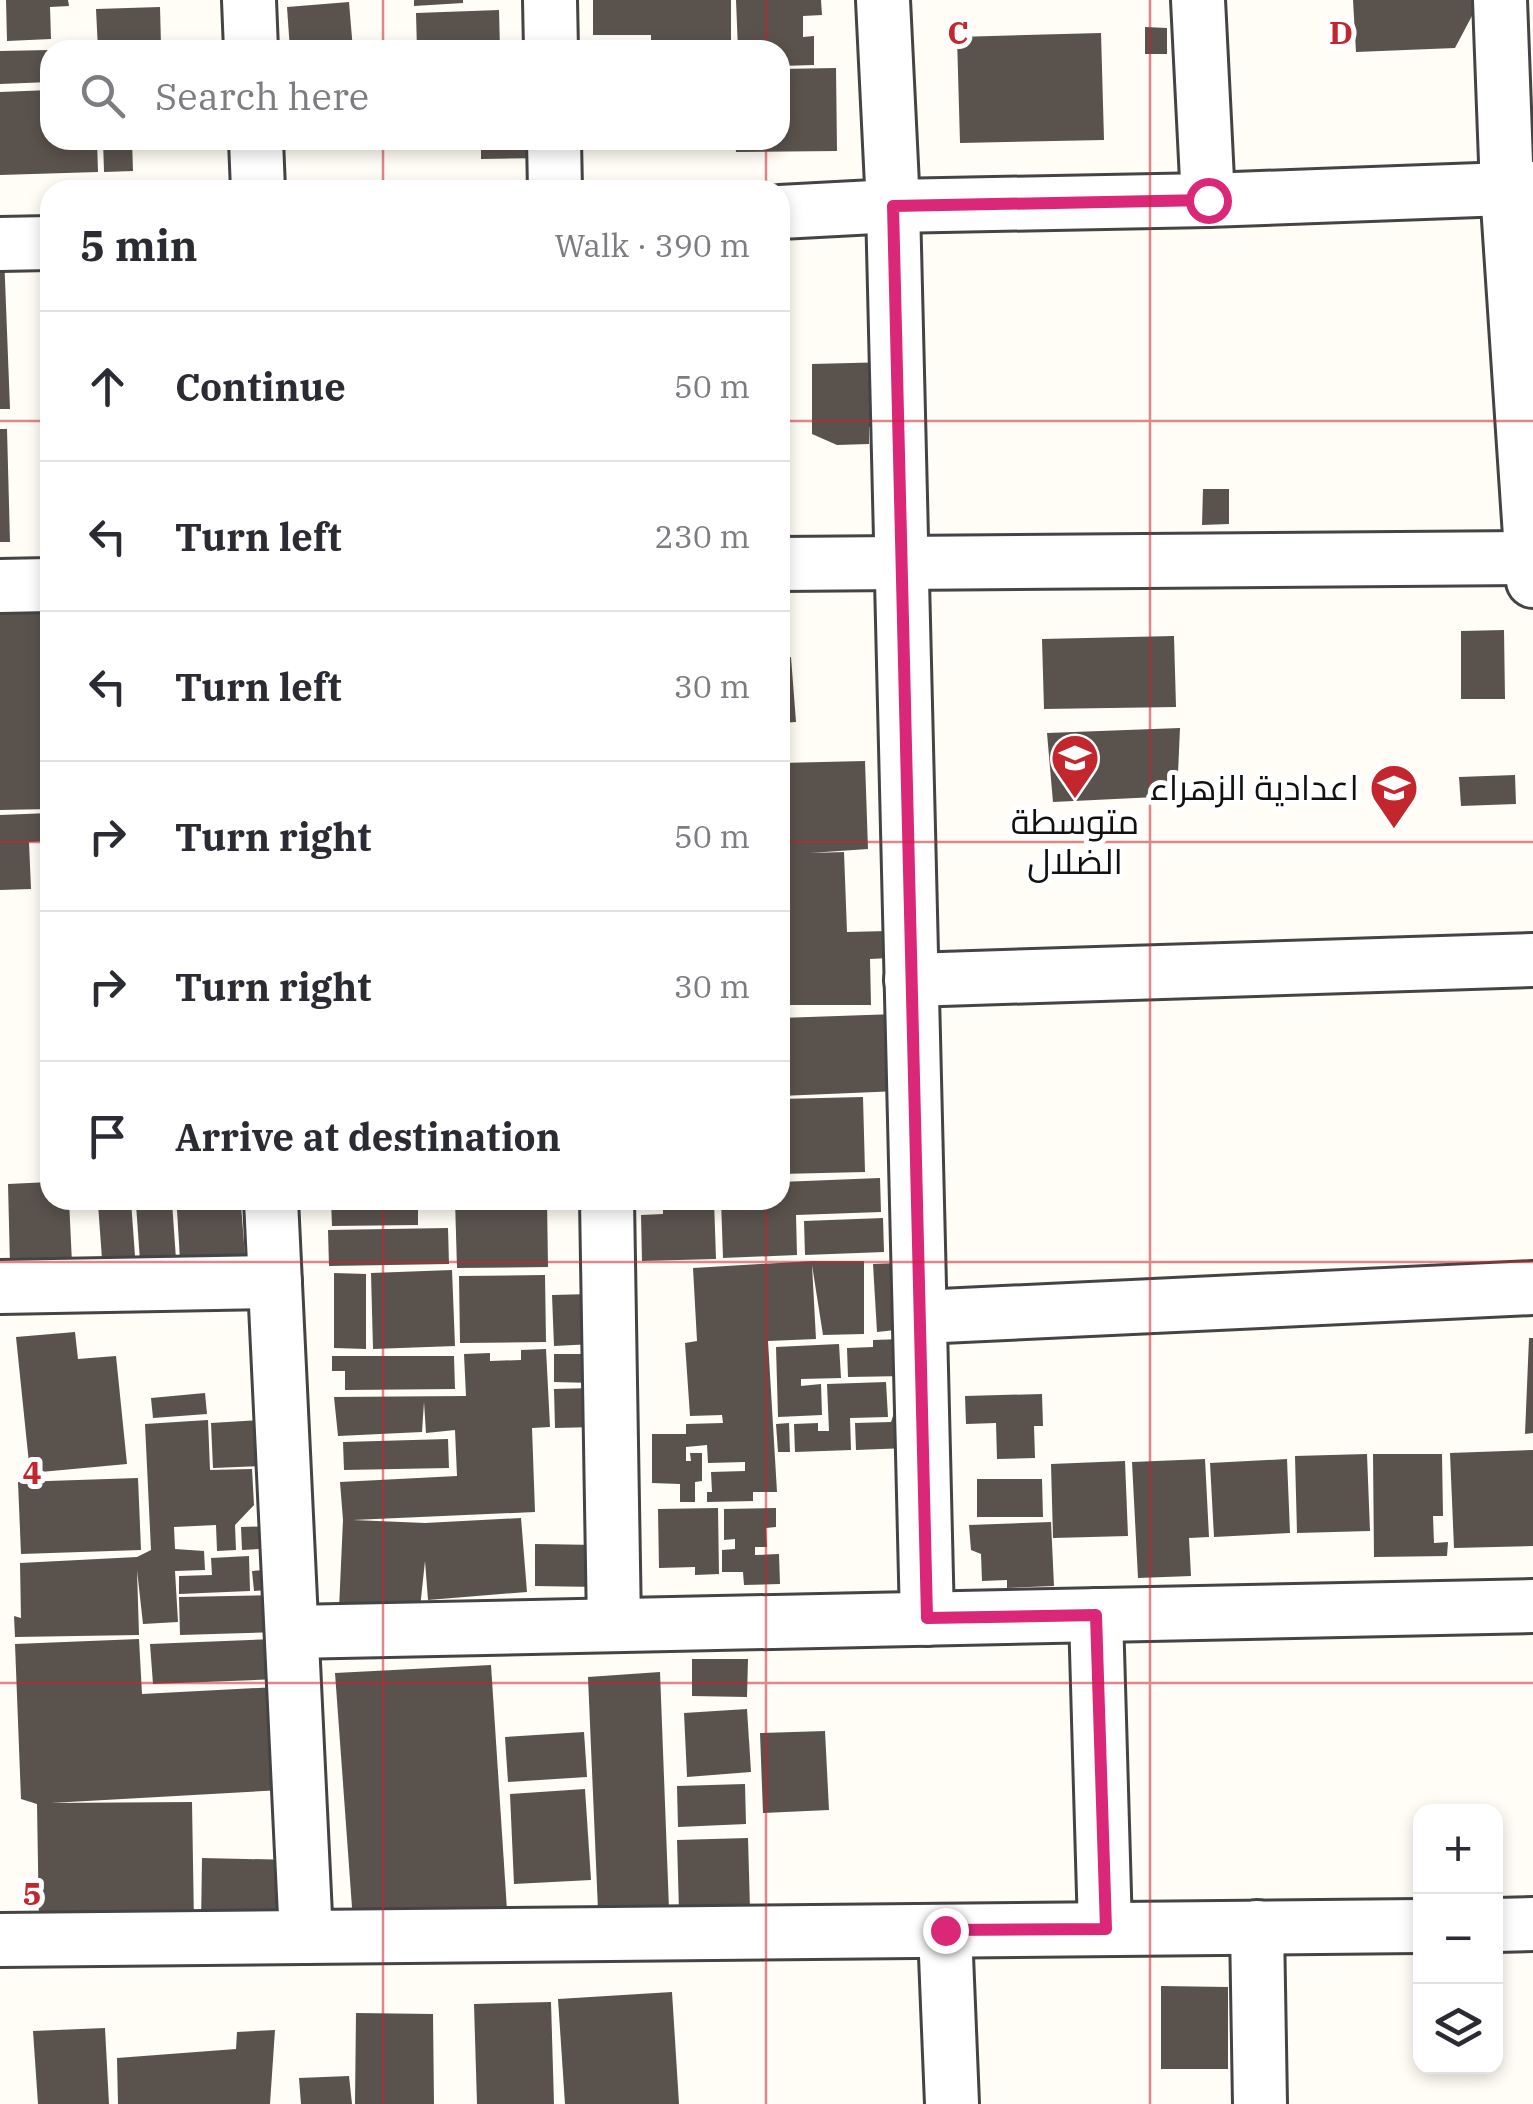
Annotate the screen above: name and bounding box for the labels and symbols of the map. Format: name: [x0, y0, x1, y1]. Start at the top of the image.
text: C: [947, 11, 969, 53]
text: D: [1329, 11, 1353, 53]
route start: [1186, 178, 1232, 224]
school or university icon: متوسطة الضلال: [1049, 732, 1101, 800]
school or university icon: اعدادية الزهراء: [1368, 762, 1420, 830]
place label: اعدادية الزهراء: [1150, 764, 1359, 810]
place label: متوسطة الضلال: [1011, 798, 1139, 884]
text: 4: [22, 1451, 42, 1493]
text: 5: [22, 1872, 42, 1914]
route end: [923, 1908, 969, 1954]

